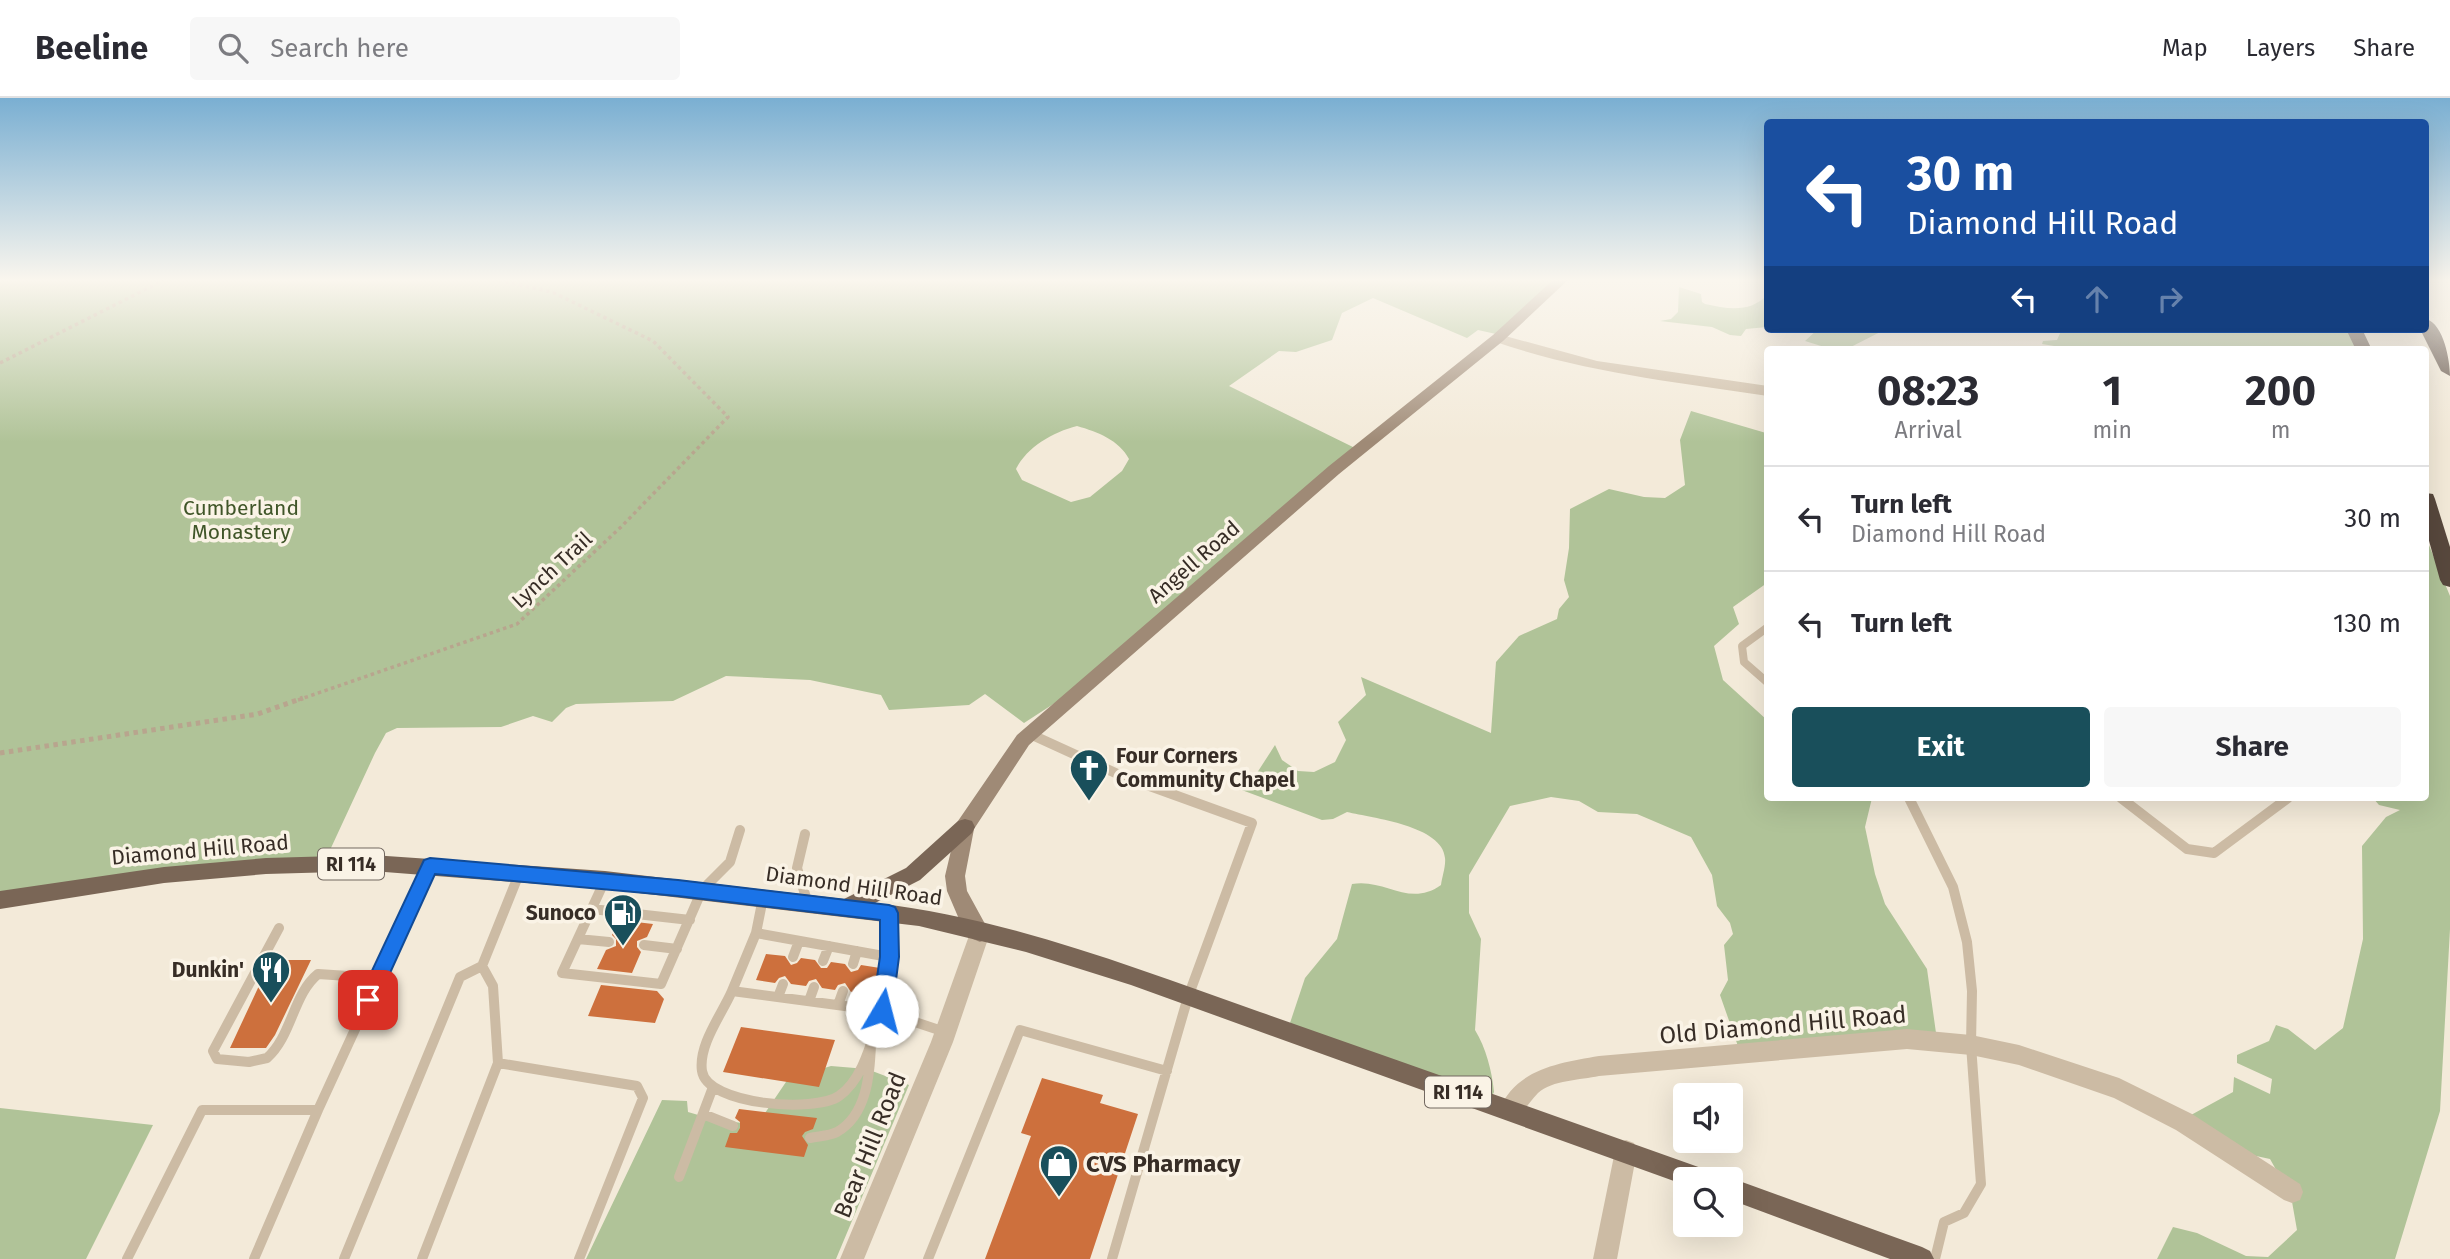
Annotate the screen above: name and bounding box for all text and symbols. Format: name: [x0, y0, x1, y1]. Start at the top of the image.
search box: [190, 17, 680, 80]
text: Beeline: [35, 28, 148, 68]
icon: search: [214, 29, 252, 67]
text: Search here: [270, 33, 409, 64]
text: Map: [2162, 34, 2208, 62]
text: Layers: [2246, 34, 2315, 62]
text: Share: [2353, 34, 2415, 62]
text: 30 m: [1907, 144, 2014, 203]
icon: left: [1792, 147, 1883, 238]
text: Diamond Hill Road: [1907, 204, 2178, 242]
icon: left: [2005, 280, 2043, 318]
icon: ahead: [2078, 280, 2116, 318]
icon: right: [2151, 280, 2189, 318]
text: 08:23: [1877, 366, 1979, 416]
text: 1: [2103, 366, 2122, 416]
text: 200: [2245, 366, 2316, 416]
text: Arrival: [1895, 416, 1962, 444]
text: min: [2092, 416, 2132, 444]
text: m: [2271, 416, 2290, 444]
text: Turn left: [1851, 489, 1952, 520]
park label: Cumberland Monastery: [183, 495, 299, 545]
icon: left: [1792, 500, 1830, 538]
text: 30 m: [2344, 503, 2401, 534]
street label: Angell Road: [1143, 515, 1245, 609]
text: Diamond Hill Road: [1851, 520, 2046, 548]
street label: Lynch Trail: [506, 526, 598, 614]
icon: left: [1792, 605, 1830, 643]
text: Turn left: [1851, 608, 1952, 639]
text: 130 m: [2333, 608, 2401, 639]
button: Exit: [1792, 707, 2090, 787]
button: Share: [2104, 707, 2401, 787]
place label: Four Corners Community Chapel: [1116, 743, 1296, 793]
church icon: Four Corners Community Chapel: [1068, 747, 1110, 802]
street label: Diamond Hill Road: [110, 829, 290, 871]
road number: RI 114: [318, 848, 384, 880]
street label: Diamond Hill Road: [764, 861, 944, 911]
fuel station icon: Sunoco: [602, 892, 644, 947]
place label: Sunoco: [526, 900, 596, 926]
restaurant icon: Dunkin': [250, 949, 292, 1004]
place label: Dunkin': [172, 957, 244, 983]
pin: [338, 970, 398, 1030]
position arrow: [845, 974, 919, 1048]
icon: arrive: [349, 981, 387, 1019]
street label: Old Diamond Hill Road: [1658, 1000, 1908, 1050]
street label: Bear Hill Road: [828, 1068, 912, 1222]
road number: RI 114: [1425, 1076, 1491, 1108]
map controls: [1673, 1083, 1743, 1237]
button: sound: [1673, 1083, 1743, 1153]
shop icon: CVS Pharmacy: [1038, 1143, 1080, 1198]
place label: CVS Pharmacy: [1086, 1150, 1241, 1178]
button: search: [1673, 1167, 1743, 1237]

